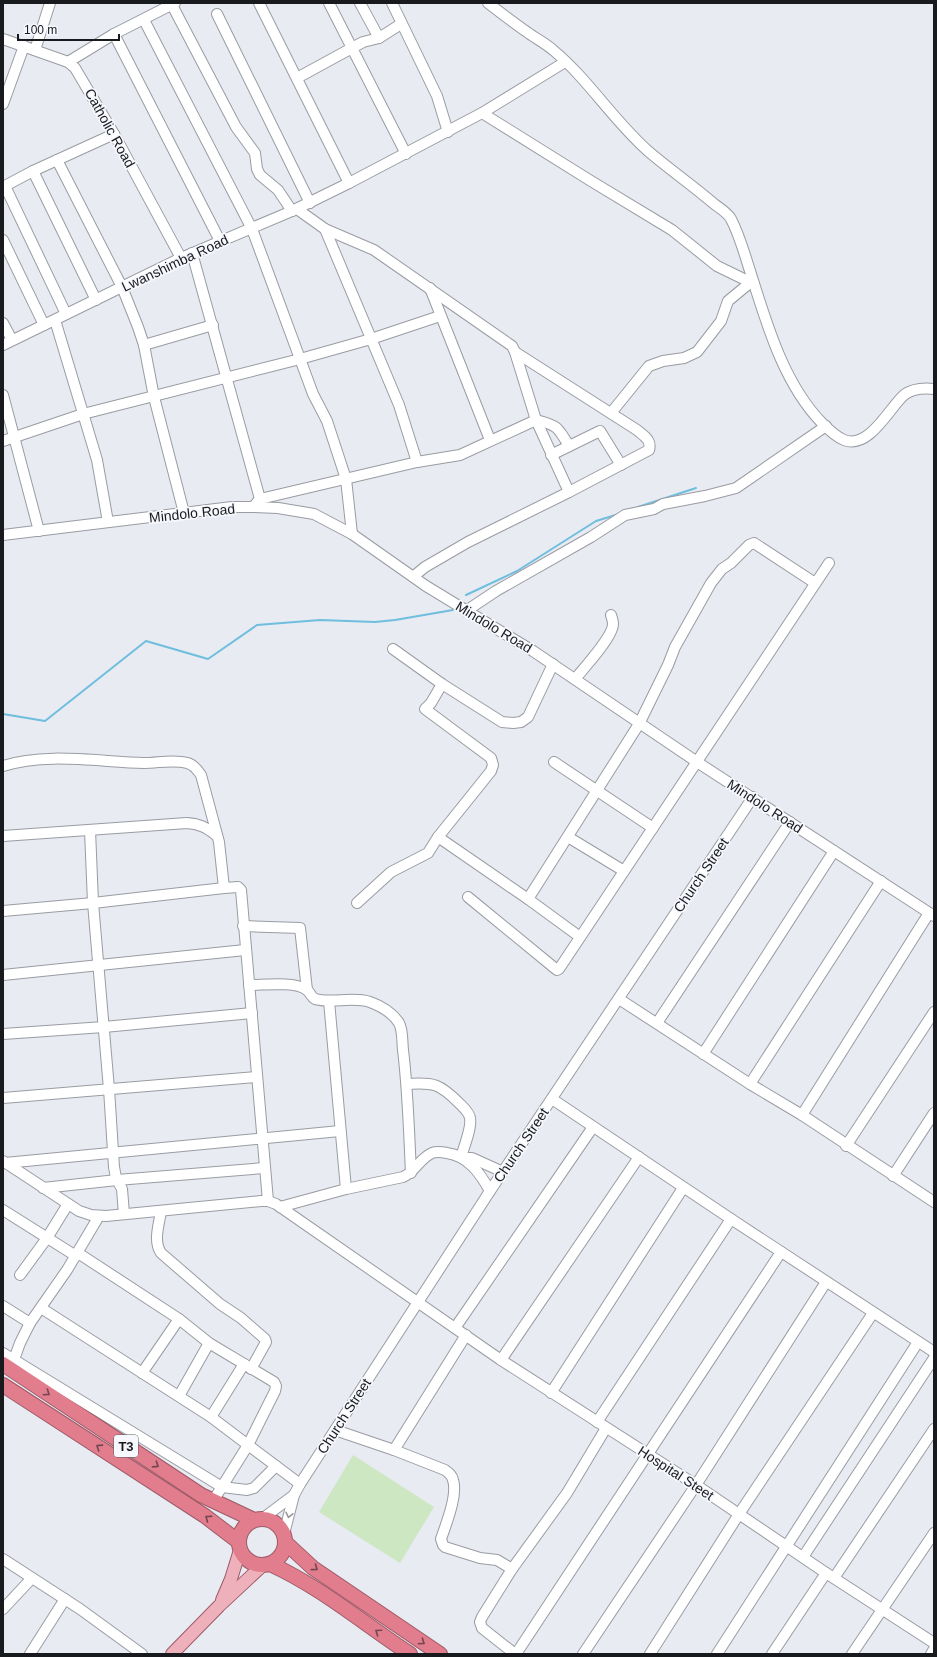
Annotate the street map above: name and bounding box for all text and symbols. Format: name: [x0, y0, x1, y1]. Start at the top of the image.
scale bar: [18, 16, 119, 42]
text: 100 m: [24, 23, 57, 37]
street label: Catholic Road: [82, 86, 138, 170]
street label: Lwanshimba Road: [119, 231, 231, 295]
street label: Mindolo Road: [148, 501, 236, 525]
street label: Mindolo Road: [453, 598, 535, 656]
street label: Mindolo Road: [724, 776, 806, 836]
street label: Church Street: [670, 835, 732, 915]
street label: Church Street: [490, 1105, 552, 1185]
street label: Church Street: [314, 1375, 374, 1457]
one-way arrow: [43, 1388, 50, 1396]
road number: T3: [114, 1435, 138, 1457]
street label: Hospital Steet: [635, 1443, 717, 1504]
one-way arrow: [96, 1445, 103, 1452]
one-way arrow: [152, 1460, 159, 1468]
one-way arrow: [285, 1511, 294, 1518]
one-way arrow: [205, 1515, 212, 1523]
one-way arrow: [311, 1563, 318, 1571]
one-way arrow: [375, 1629, 382, 1637]
one-way arrow: [418, 1637, 425, 1644]

